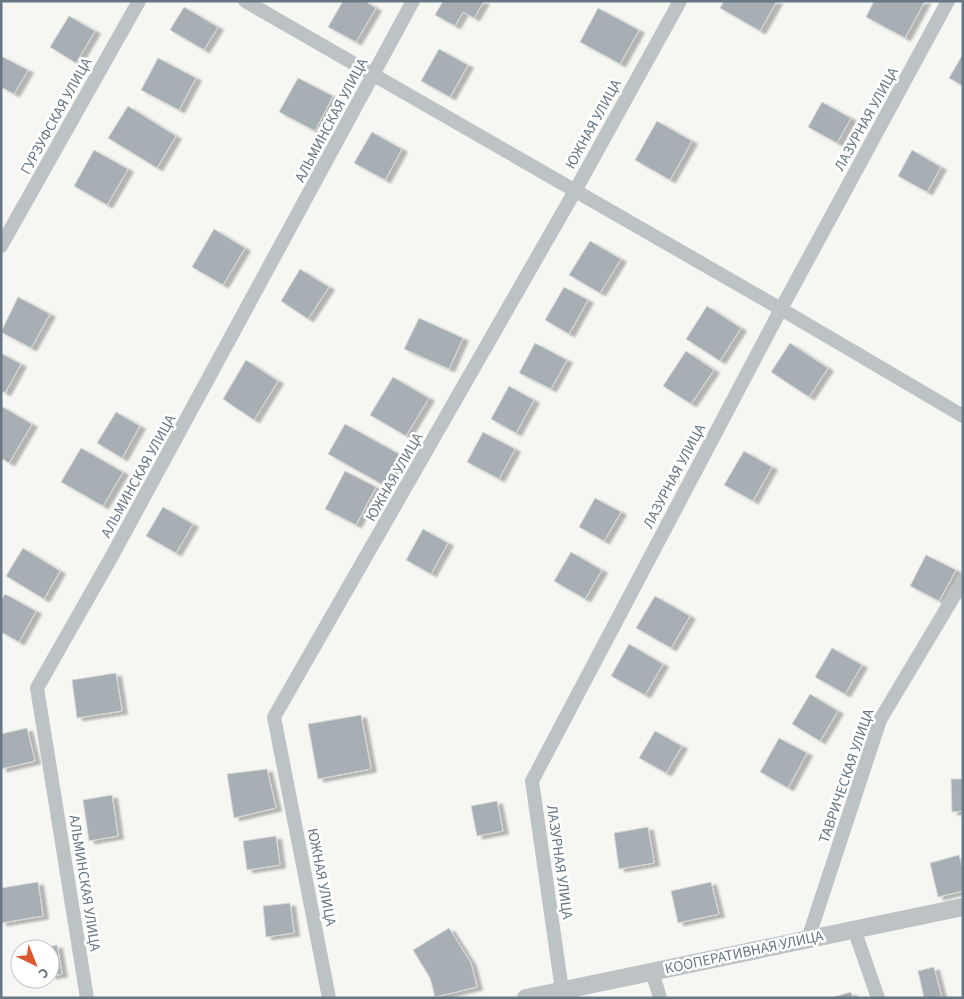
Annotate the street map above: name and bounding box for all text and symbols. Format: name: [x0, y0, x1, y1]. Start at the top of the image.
street label: ГУРЗУФСКАЯ УЛИЦА: [16, 53, 98, 178]
street label: АЛЬМИНСКАЯ УЛИЦА: [290, 54, 373, 186]
street label: ЛАЗУРНАЯ УЛИЦА: [829, 63, 904, 175]
street label: ЮЖНАЯ УЛИЦА: [560, 75, 627, 173]
street label: АЛЬМИНСКАЯ УЛИЦА: [96, 410, 181, 542]
street label: ЛАЗУРНАЯ УЛИЦА: [638, 420, 711, 532]
street label: ЮЖНАЯ УЛИЦА: [360, 428, 429, 526]
street label: ТАВРИЧЕСКАЯ УЛИЦА: [814, 705, 880, 846]
street label: ЛАЗУРНАЯ УЛИЦА: [541, 803, 578, 922]
street label: АЛЬМИНСКАЯ УЛИЦА: [63, 813, 106, 954]
street label: ЮЖНАЯ УЛИЦА: [302, 826, 341, 929]
street label: КООПЕРАТИВНАЯ УЛИЦА: [663, 925, 826, 980]
north arrow: [10, 939, 60, 989]
text: С: [33, 963, 53, 983]

